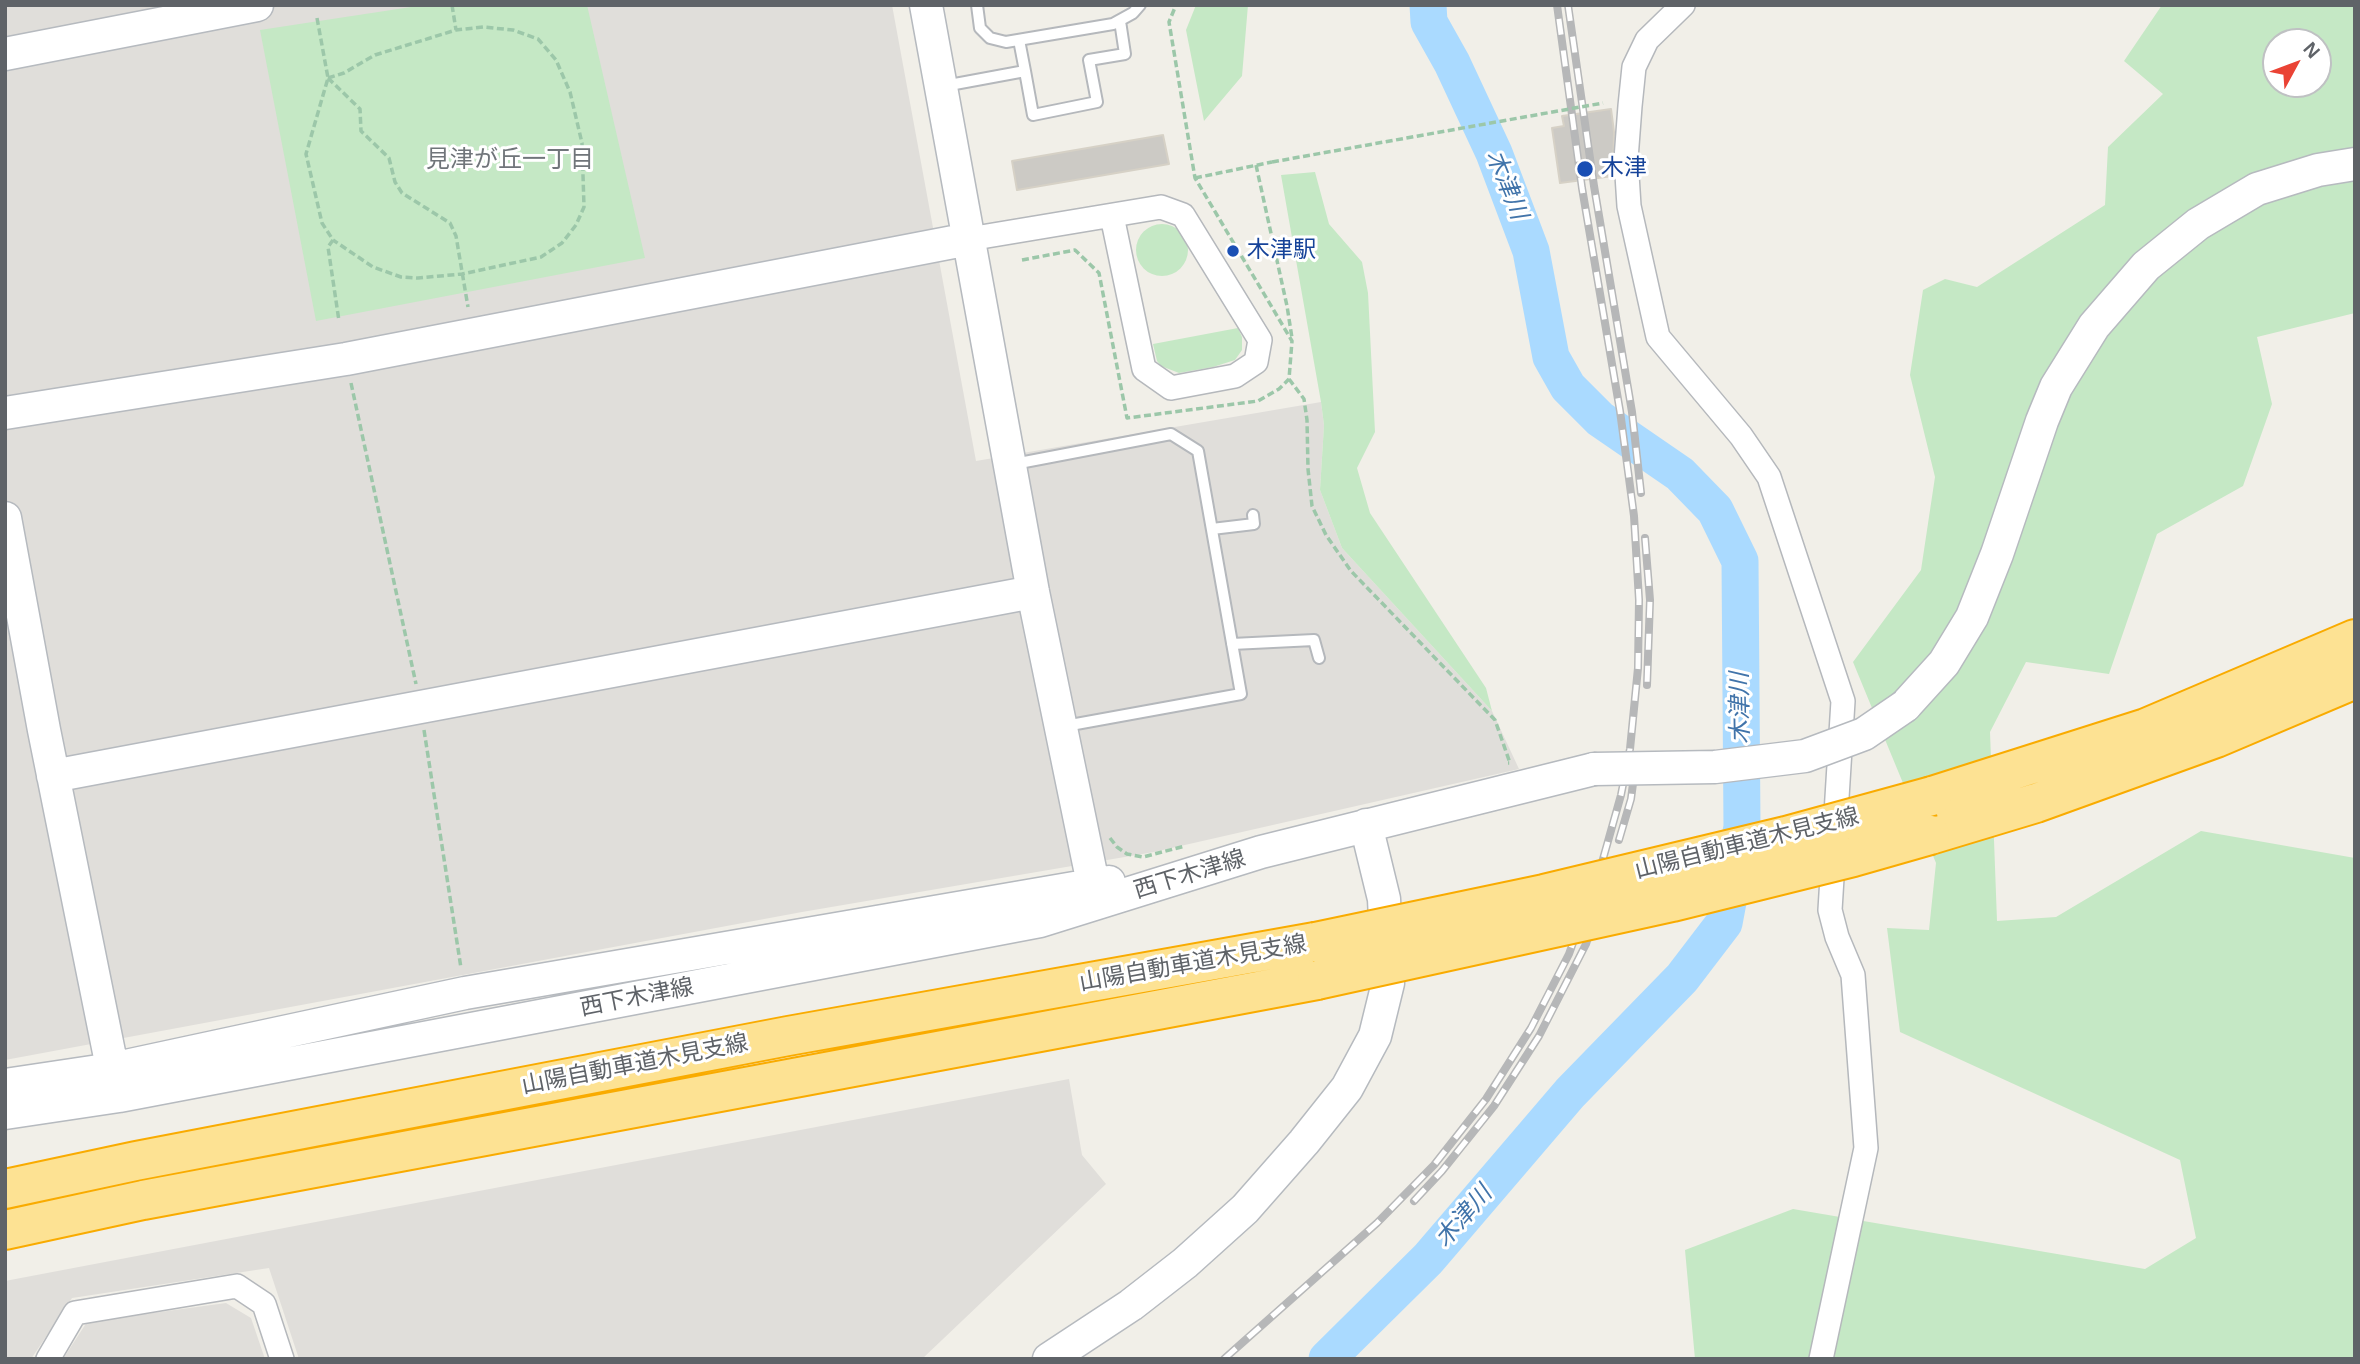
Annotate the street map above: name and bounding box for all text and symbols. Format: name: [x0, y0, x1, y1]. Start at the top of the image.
north arrow: [2262, 28, 2332, 98]
text: N: [2299, 38, 2324, 62]
district label: 見津が丘一丁目: [426, 146, 594, 174]
water label: 木津川: [1479, 146, 1533, 224]
place label: 木津: [1601, 155, 1647, 183]
marker: 木津: [1575, 159, 1595, 179]
place label: 木津駅: [1247, 237, 1316, 265]
marker: 木津駅: [1225, 243, 1241, 259]
water label: 木津川: [1726, 672, 1756, 744]
street label: 山陽自動車道木見支線: [1632, 803, 1862, 885]
street label: 西下木津線: [1131, 845, 1249, 905]
street label: 山陽自動車道木見支線: [1077, 930, 1309, 998]
street label: 西下木津線: [578, 973, 696, 1023]
street label: 山陽自動車道木見支線: [519, 1030, 751, 1100]
water label: 木津川: [1430, 1180, 1498, 1254]

